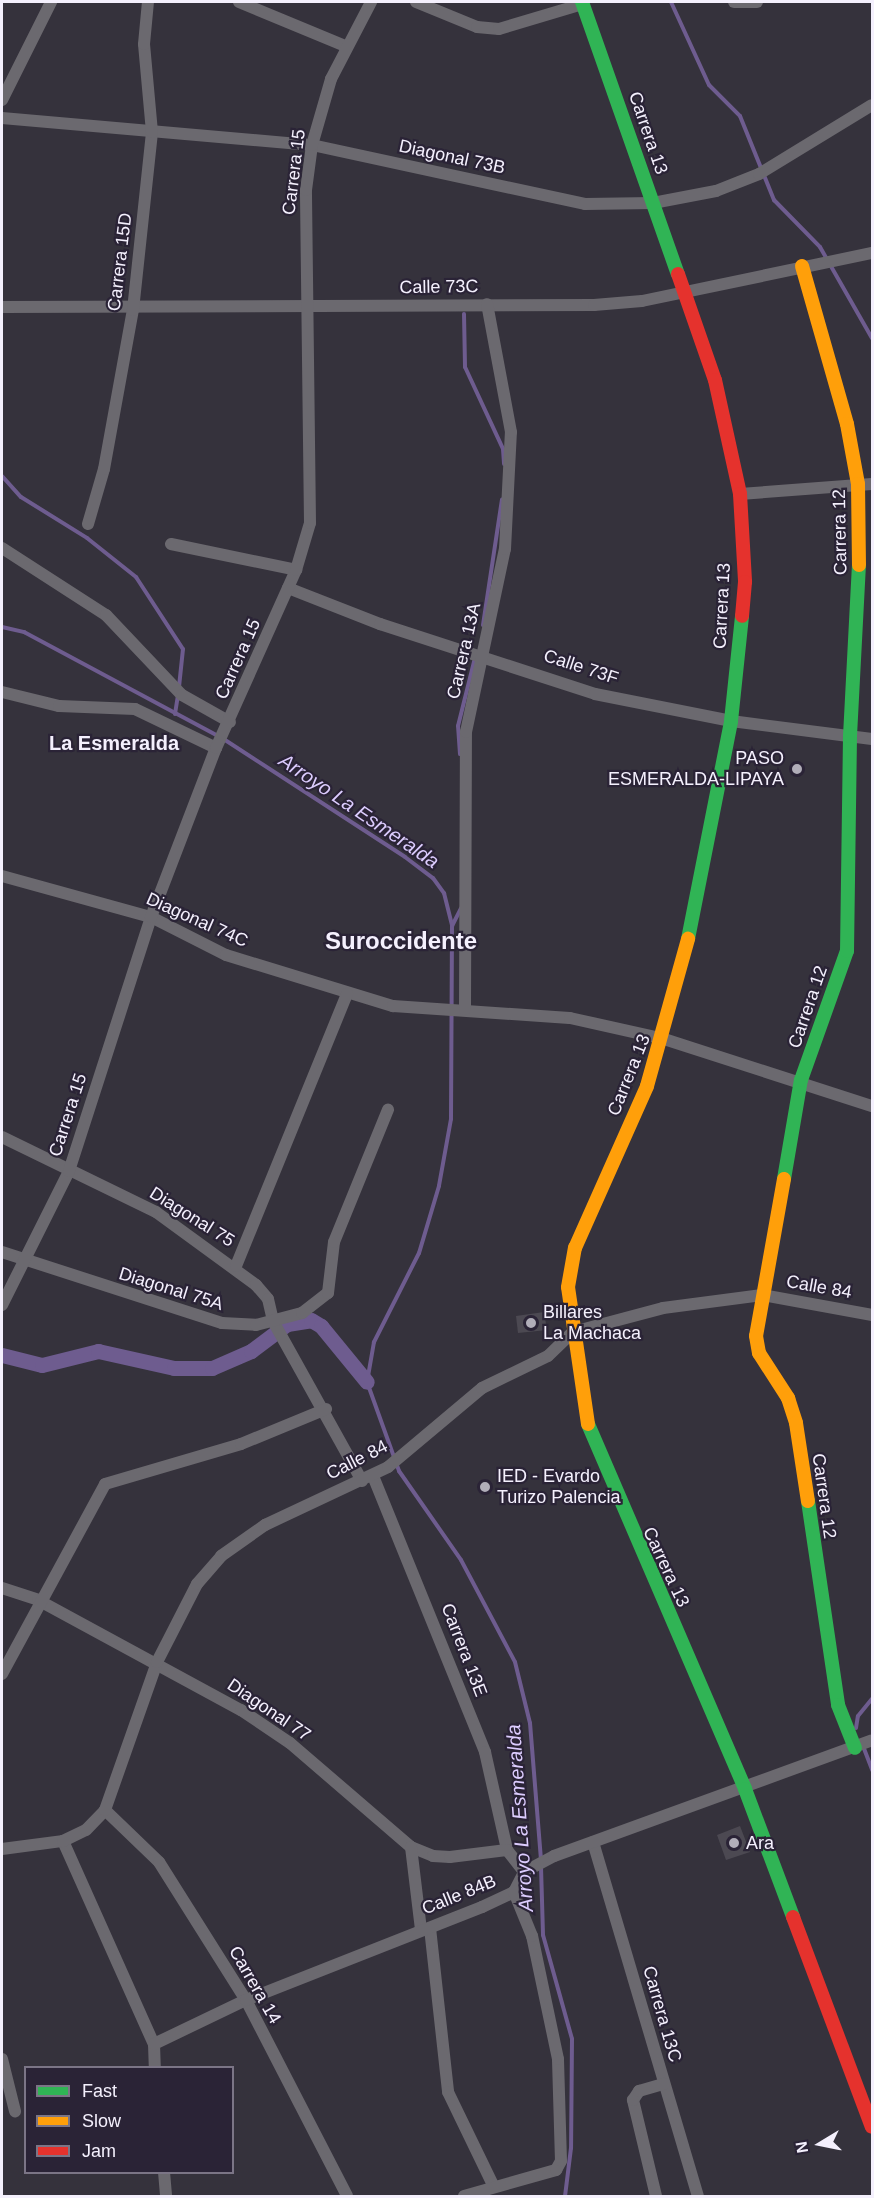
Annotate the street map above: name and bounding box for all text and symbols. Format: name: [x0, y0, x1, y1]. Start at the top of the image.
street label: Carrera 13: [624, 89, 672, 177]
street label: Carrera 15: [278, 128, 310, 216]
street label: Diagonal 73B: [397, 135, 507, 179]
street label: Carrera 15D: [103, 212, 137, 312]
street label: Calle 73C: [399, 276, 479, 298]
street label: Carrera 12: [828, 489, 852, 575]
street label: Carrera 13: [709, 562, 735, 650]
street label: Carrera 13A: [442, 601, 486, 701]
street label: Carrera 15: [211, 615, 265, 703]
street label: Calle 73F: [541, 645, 621, 689]
district label: La Esmeralda: [49, 731, 179, 755]
place label: PASO ESMERALDA-LIPAYA: [608, 748, 784, 790]
water label: Arroyo La Esmeralda: [274, 749, 444, 873]
marker: PASO ESMERALDA-LIPAYA: [788, 760, 806, 778]
street label: Diagonal 74C: [143, 888, 251, 952]
district label: Suroccidente: [325, 927, 477, 955]
street label: Carrera 12: [784, 963, 832, 1051]
street label: Carrera 13: [603, 1031, 655, 1119]
street label: Carrera 15: [44, 1071, 92, 1159]
street label: Diagonal 75: [146, 1182, 238, 1252]
street label: Diagonal 75A: [116, 1263, 226, 1315]
street label: Calle 84: [785, 1271, 853, 1303]
place label: Billares La Machaca: [543, 1302, 641, 1344]
marker: Billares La Machaca: [524, 1316, 538, 1330]
street label: Calle 84: [323, 1435, 391, 1485]
street label: Carrera 12: [807, 1452, 841, 1540]
place label: IED - Evardo Turizo Palencia: [497, 1466, 620, 1508]
marker: IED - Evardo Turizo Palencia: [478, 1480, 492, 1494]
street label: Carrera 13: [638, 1523, 694, 1611]
street label: Carrera 13E: [436, 1600, 492, 1700]
street label: Diagonal 77: [223, 1674, 315, 1746]
water label: Arroyo La Esmeralda: [501, 1723, 539, 1913]
place label: Ara: [746, 1832, 774, 1854]
marker: Ara: [727, 1836, 741, 1850]
street label: Calle 84B: [419, 1870, 499, 1920]
street label: Carrera 14: [224, 1942, 286, 2028]
street label: Carrera 13C: [638, 1963, 686, 2065]
legend: [24, 2066, 234, 2174]
text: Fast: [82, 2081, 117, 2101]
text: Slow: [82, 2111, 121, 2131]
north arrow: [790, 2114, 850, 2174]
text: N: [792, 2140, 811, 2154]
text: Jam: [82, 2141, 116, 2161]

